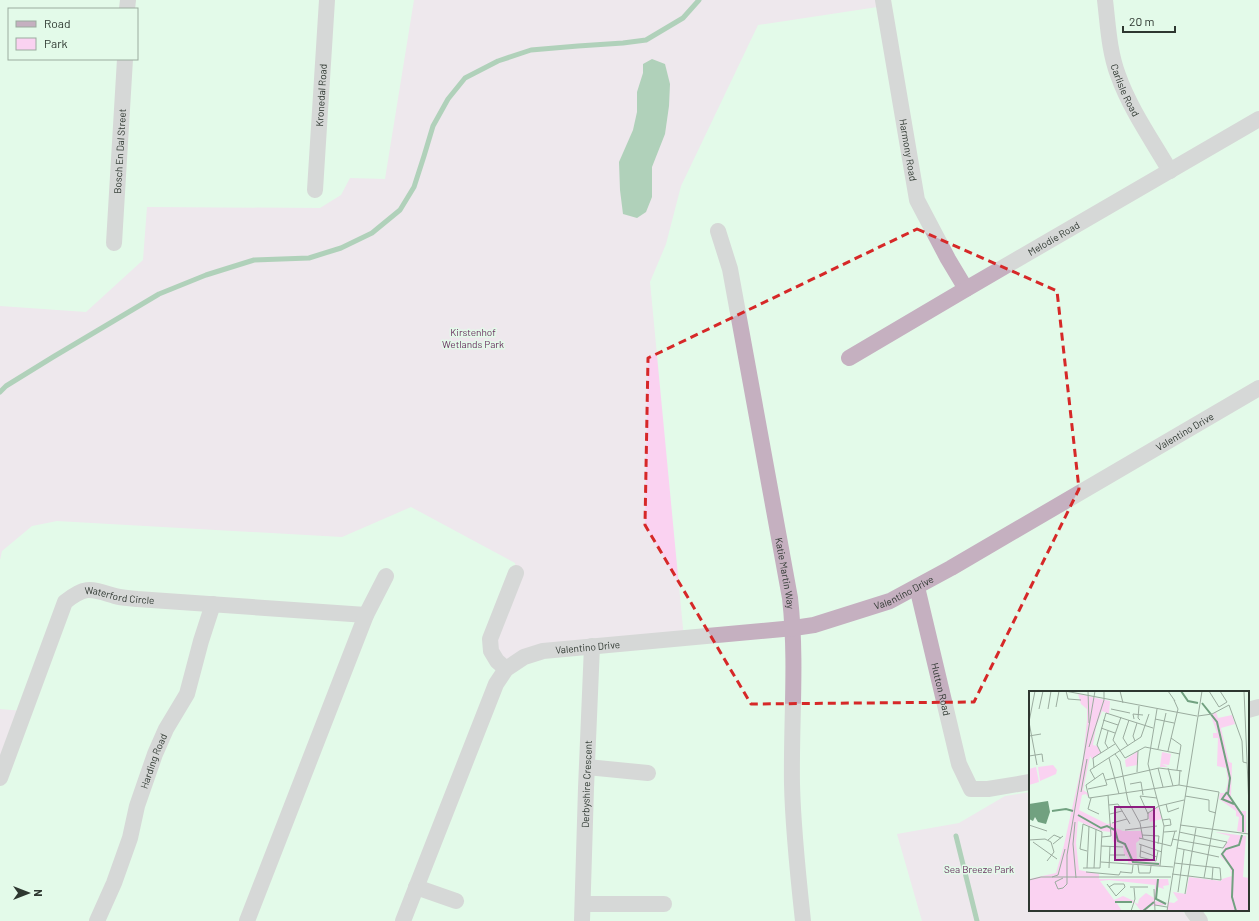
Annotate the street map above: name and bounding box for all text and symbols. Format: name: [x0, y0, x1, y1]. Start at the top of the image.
legend: [8, 8, 138, 60]
scale bar: [1123, 8, 1175, 34]
text: 20 m: [1129, 14, 1155, 28]
text: Road: [44, 16, 71, 30]
text: Park: [44, 36, 68, 50]
street label: Carlisle Road: [1109, 62, 1142, 118]
street label: Kronedal Road: [313, 63, 329, 127]
street label: Bosch En Dal Street: [111, 108, 128, 194]
street label: Harmony Road: [897, 118, 920, 182]
street label: Melodie Road: [1026, 219, 1082, 258]
park label: Kirstenhof Wetlands Park: [442, 326, 504, 350]
street label: Valentino Drive: [1153, 410, 1216, 453]
street label: Katie Martin Way: [773, 536, 797, 610]
street label: Valentino Drive: [872, 573, 935, 612]
street label: Waterford Circle: [85, 584, 155, 606]
street label: Valentino Drive: [555, 638, 620, 656]
street label: Hutton Road: [929, 661, 953, 717]
inset map: [1029, 691, 1249, 911]
street label: Harding Road: [137, 732, 169, 790]
street label: Derbyshire Crescent: [579, 740, 594, 828]
park label: Sea Breeze Park: [944, 863, 1014, 875]
north arrow: [8, 873, 48, 913]
text: N: [32, 889, 45, 897]

